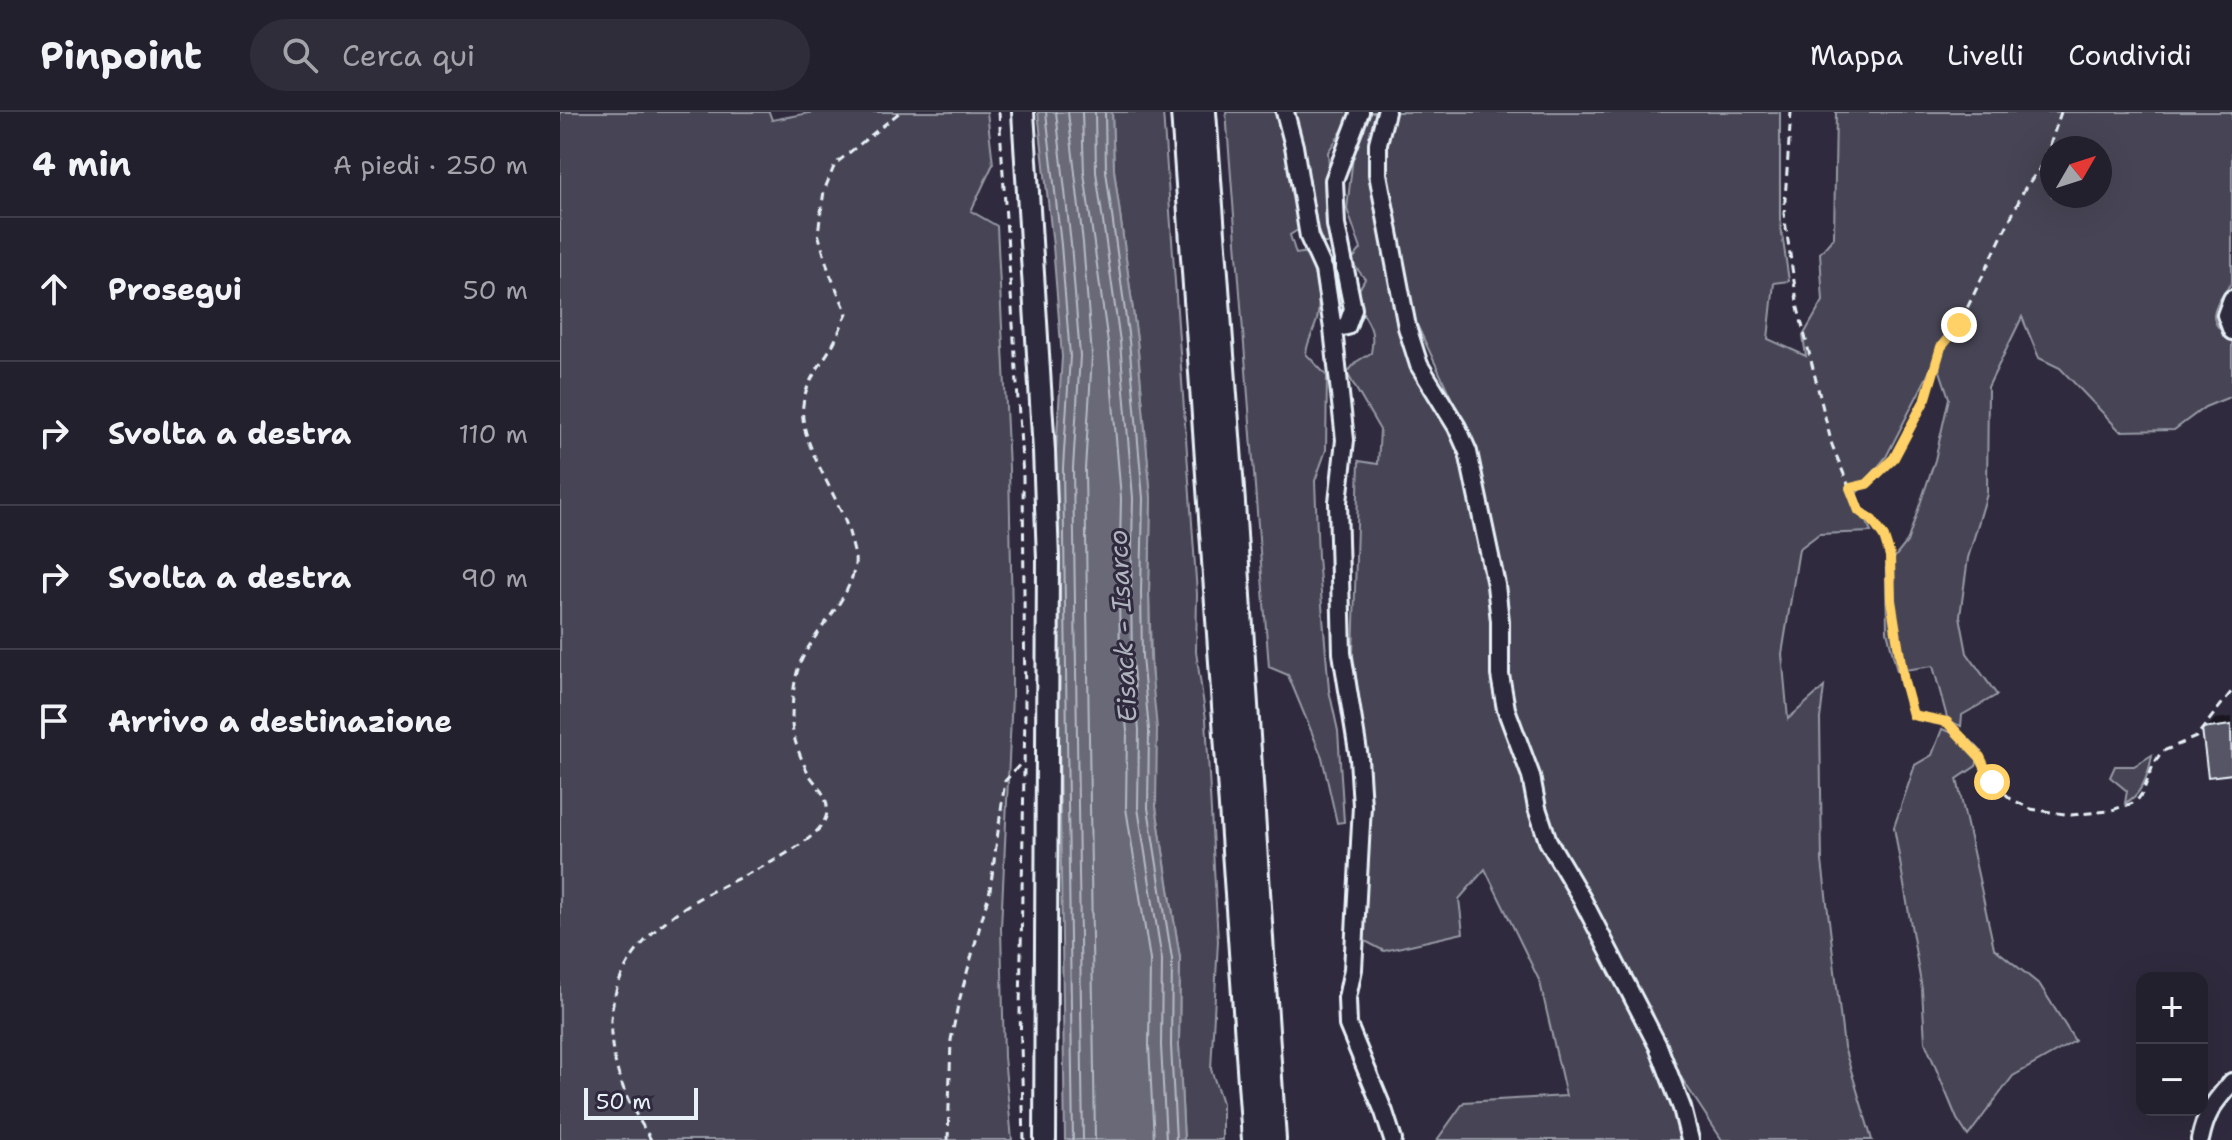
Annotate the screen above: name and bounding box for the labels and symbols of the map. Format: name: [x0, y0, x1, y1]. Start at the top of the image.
north arrow: [2040, 136, 2112, 208]
route end: [1941, 307, 1977, 343]
water label: Eisack - Isarco: [1099, 529, 1145, 723]
route start: [1974, 764, 2010, 800]
scale bar: [584, 1084, 698, 1120]

